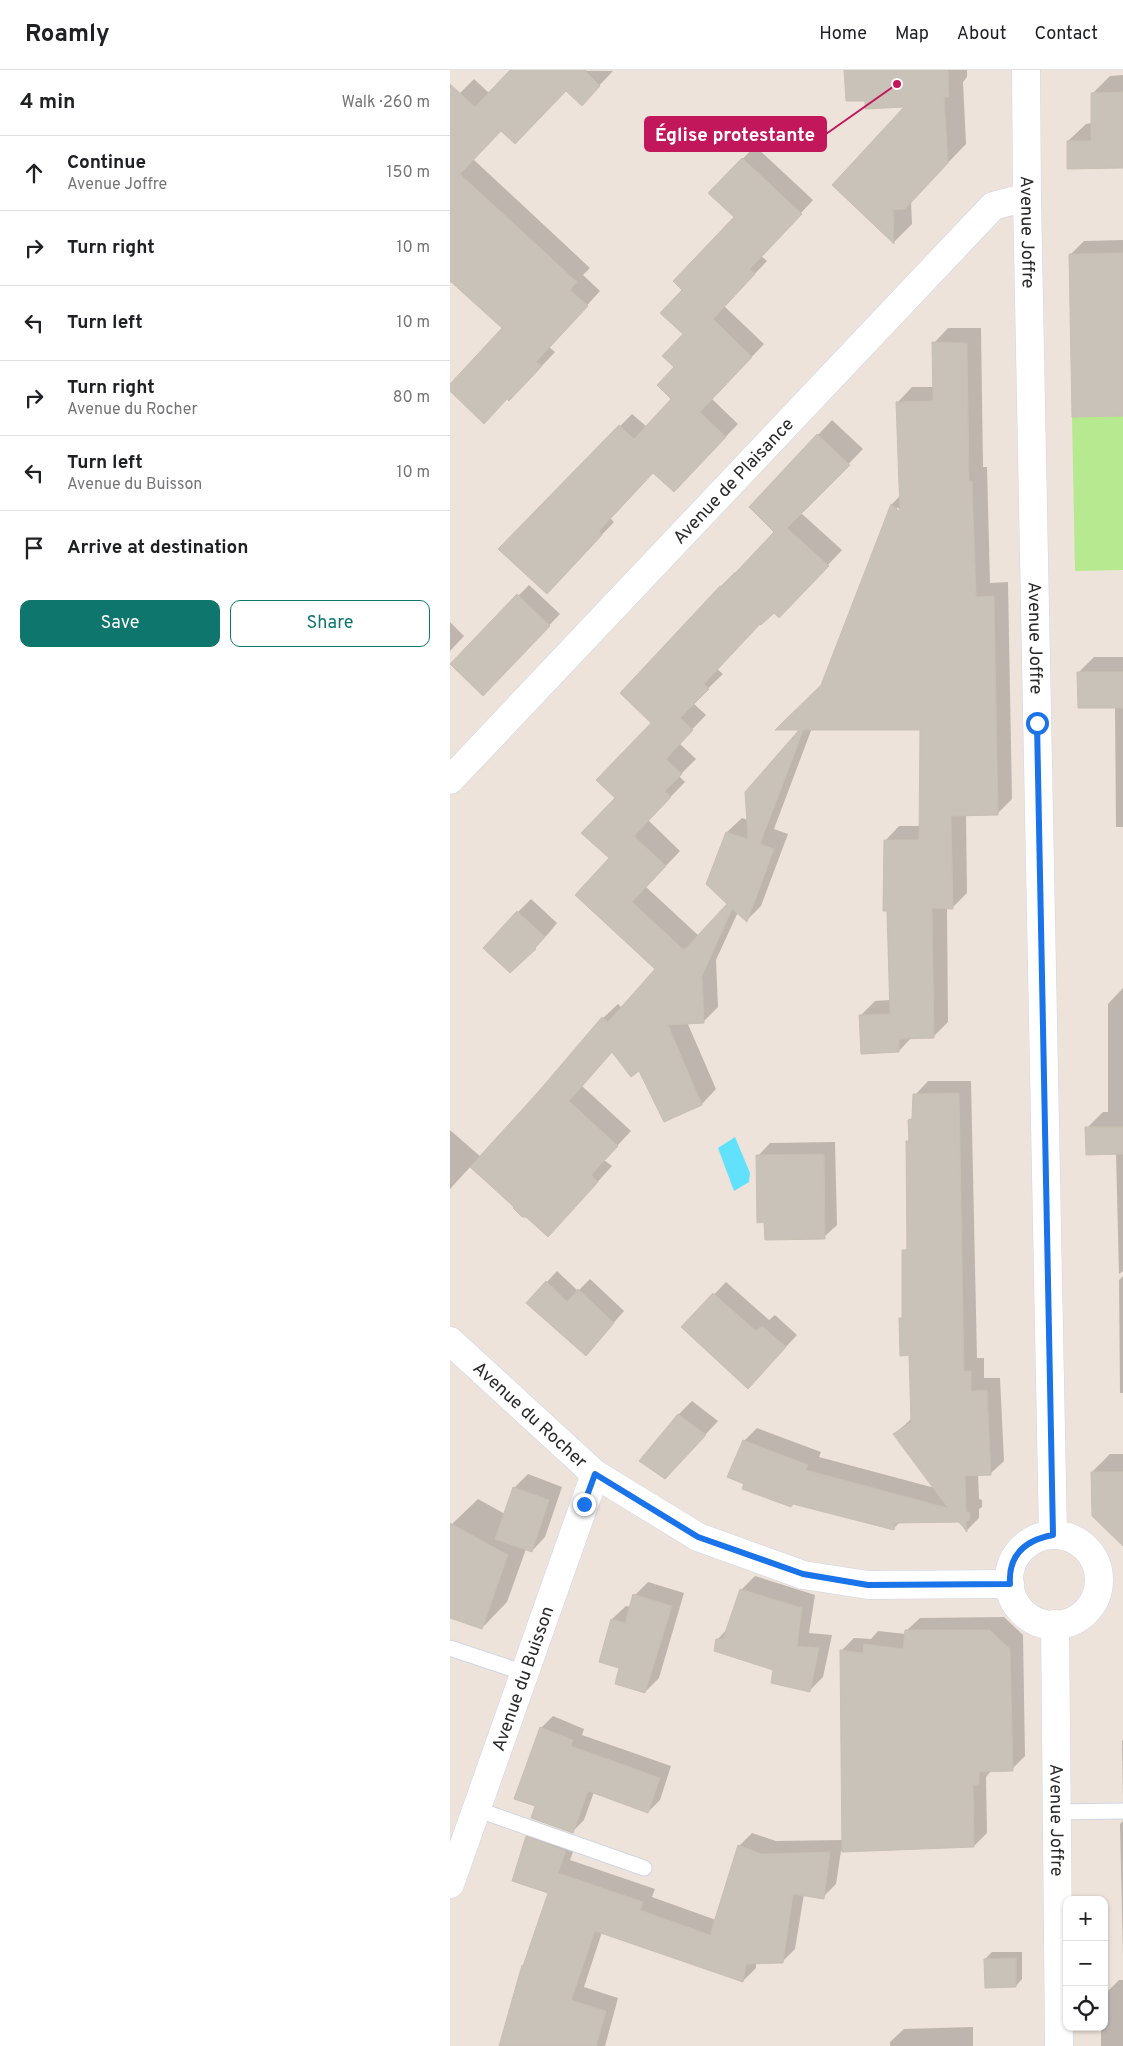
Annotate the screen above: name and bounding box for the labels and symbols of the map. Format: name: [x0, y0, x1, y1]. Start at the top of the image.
callout: Église protestante: [645, 117, 826, 151]
text: Église protestante: [655, 123, 815, 148]
street label: Avenue Joffre: [1014, 176, 1039, 289]
street label: Avenue de Plaisance: [669, 414, 800, 550]
street label: Avenue Joffre: [1021, 581, 1047, 695]
route start: [1026, 712, 1049, 735]
street label: Avenue du Rocher: [467, 1358, 591, 1474]
route end: [573, 1493, 596, 1516]
street label: Avenue du Buisson: [488, 1603, 560, 1755]
street label: Avenue Joffre: [1043, 1764, 1067, 1876]

